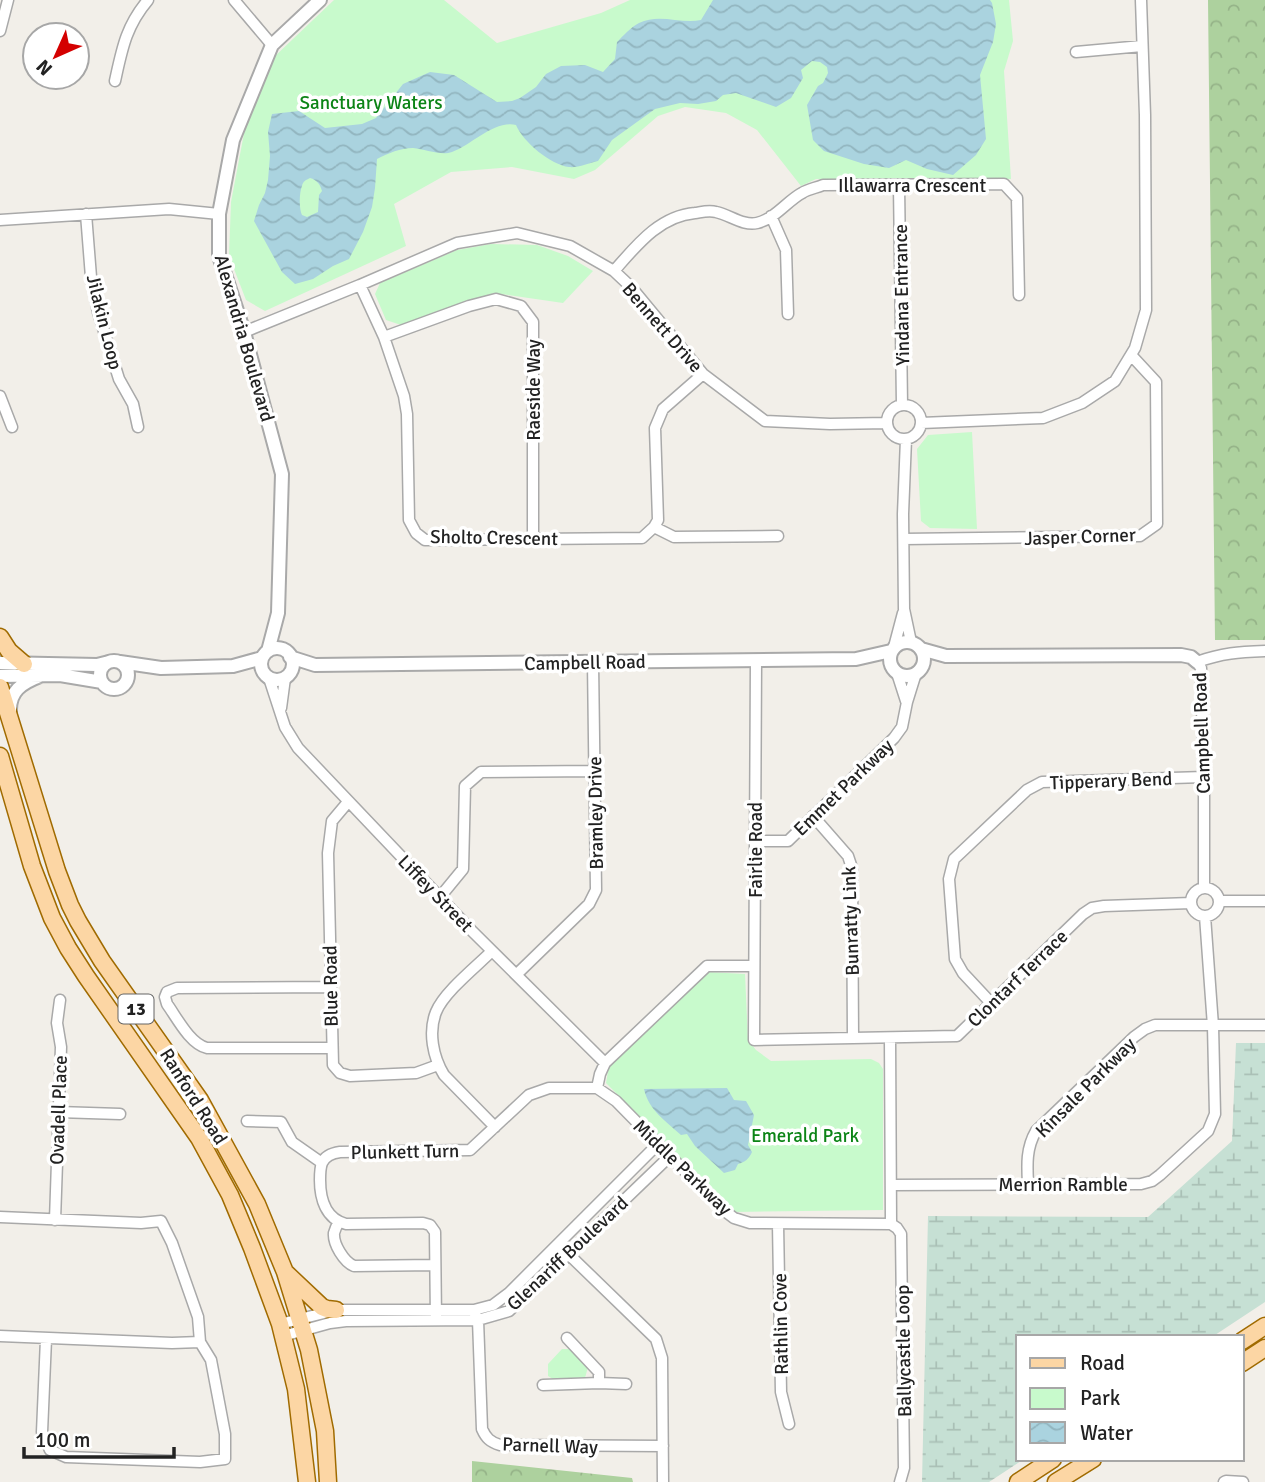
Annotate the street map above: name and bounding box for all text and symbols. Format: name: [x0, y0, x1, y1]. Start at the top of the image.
north arrow: [21, 21, 91, 91]
text: N: [32, 54, 58, 80]
park label: Sanctuary Waters: [300, 91, 442, 115]
street label: Illawarra Crescent: [838, 174, 986, 198]
street label: Yindana Entrance: [889, 224, 915, 366]
street label: Alexandria Boulevard: [209, 252, 279, 425]
street label: Jilakin Loop: [81, 272, 127, 372]
street label: Bennett Drive: [617, 278, 708, 378]
street label: Raeside Way: [522, 339, 546, 441]
street label: Jasper Corner: [1024, 523, 1136, 551]
street label: Sholto Crescent: [430, 525, 558, 551]
street label: Campbell Road: [524, 650, 646, 676]
street label: Campbell Road: [1188, 672, 1216, 794]
street label: Emmet Parkway: [789, 734, 899, 841]
street label: Bramley Drive: [583, 756, 609, 870]
street label: Tipperary Bend: [1049, 767, 1173, 795]
street label: Fairlie Road: [744, 802, 768, 898]
street label: Liffey Street: [392, 850, 478, 938]
street label: Bunratty Link: [837, 865, 865, 976]
street label: Clontarf Terrace: [962, 925, 1073, 1033]
street label: Blue Road: [318, 945, 344, 1027]
road number: 13: [118, 994, 154, 1024]
street label: Kinsale Parkway: [1030, 1032, 1141, 1143]
street label: Ranford Road: [154, 1044, 232, 1149]
street label: Ovadell Place: [45, 1055, 73, 1165]
street label: Middle Parkway: [628, 1115, 737, 1221]
park label: Emerald Park: [751, 1124, 860, 1148]
street label: Plunkett Turn: [351, 1139, 460, 1165]
street label: Merrion Ramble: [998, 1173, 1128, 1197]
street label: Glenariff Boulevard: [502, 1191, 633, 1316]
street label: Rathlin Cove: [768, 1273, 794, 1375]
street label: Ballycastle Loop: [891, 1285, 917, 1417]
legend: [1016, 1335, 1244, 1461]
text: Road: [1080, 1350, 1125, 1376]
text: Park: [1080, 1385, 1121, 1411]
scale bar: [24, 1416, 175, 1460]
text: Water: [1080, 1420, 1133, 1446]
text: 100 m: [35, 1427, 90, 1453]
street label: Parnell Way: [502, 1432, 598, 1460]

